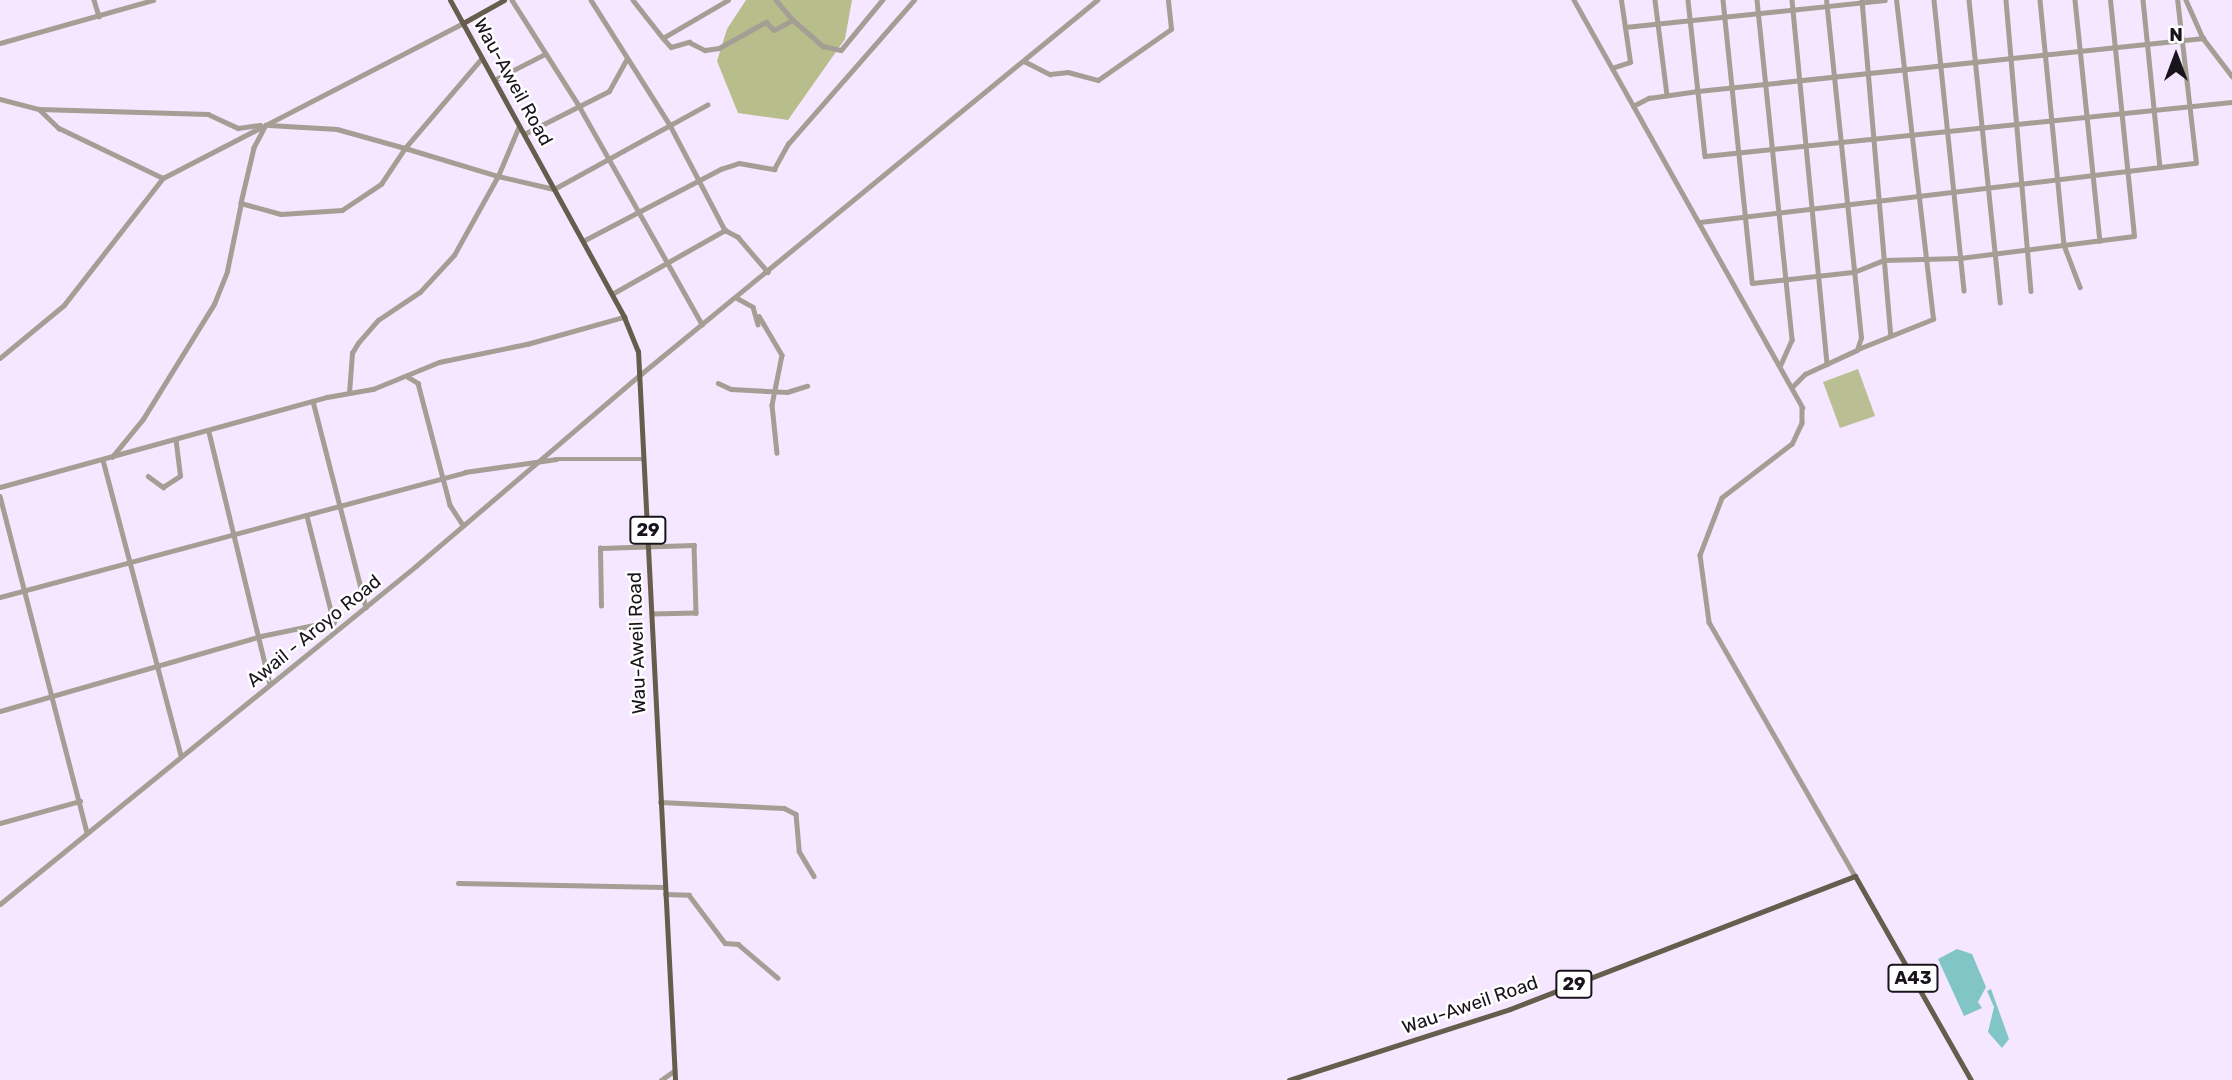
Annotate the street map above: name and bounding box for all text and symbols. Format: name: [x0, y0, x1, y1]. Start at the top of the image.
street label: Wau-Aweil Road: [469, 14, 557, 150]
north arrow: [2141, 21, 2211, 91]
text: N: [2169, 23, 2183, 46]
road number: 29: [629, 516, 667, 544]
street label: Awail - Aroyo Road: [242, 570, 386, 692]
street label: Wau-Aweil Road: [623, 571, 651, 715]
road number: A43: [1887, 964, 1939, 993]
road number: 29: [1555, 970, 1593, 999]
street label: Wau-Aweil Road: [1399, 971, 1541, 1039]

